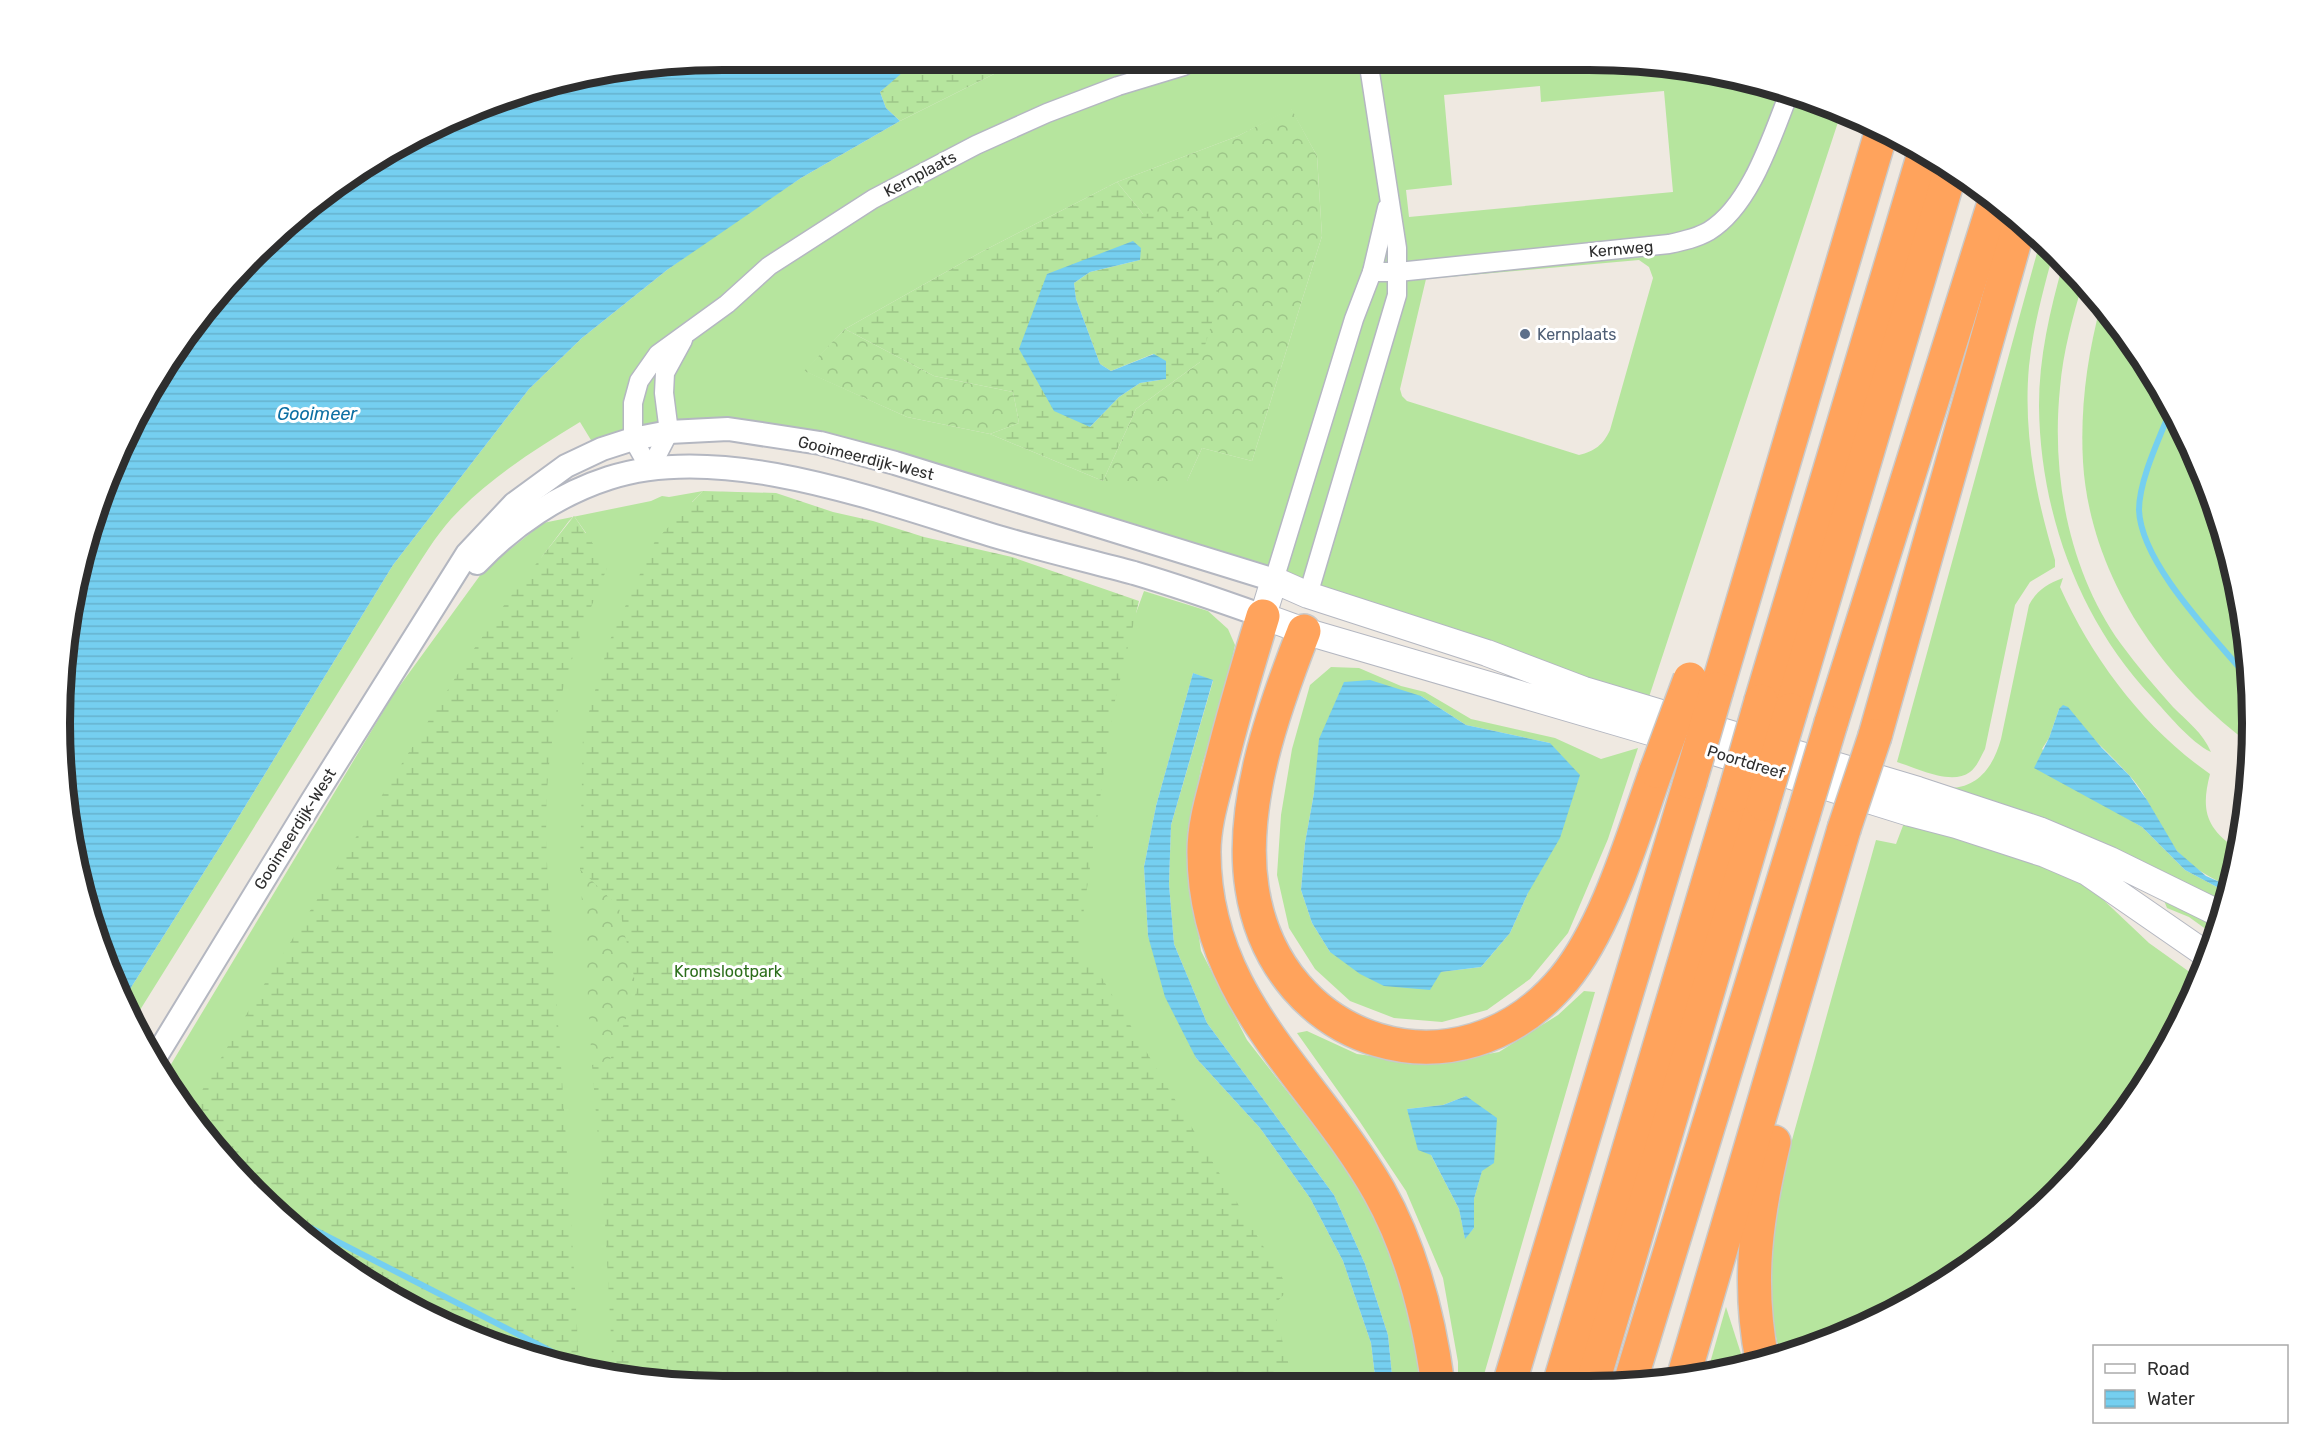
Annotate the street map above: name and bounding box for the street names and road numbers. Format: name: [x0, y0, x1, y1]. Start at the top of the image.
street label: Kernplaats: [881, 147, 959, 201]
street label: Kernweg: [1588, 237, 1654, 261]
street label: Gooimeerdijk-West: [796, 432, 936, 484]
street label: Poortdreef: [1705, 741, 1788, 783]
street label: Gooimeerdijk-West: [250, 765, 340, 893]

